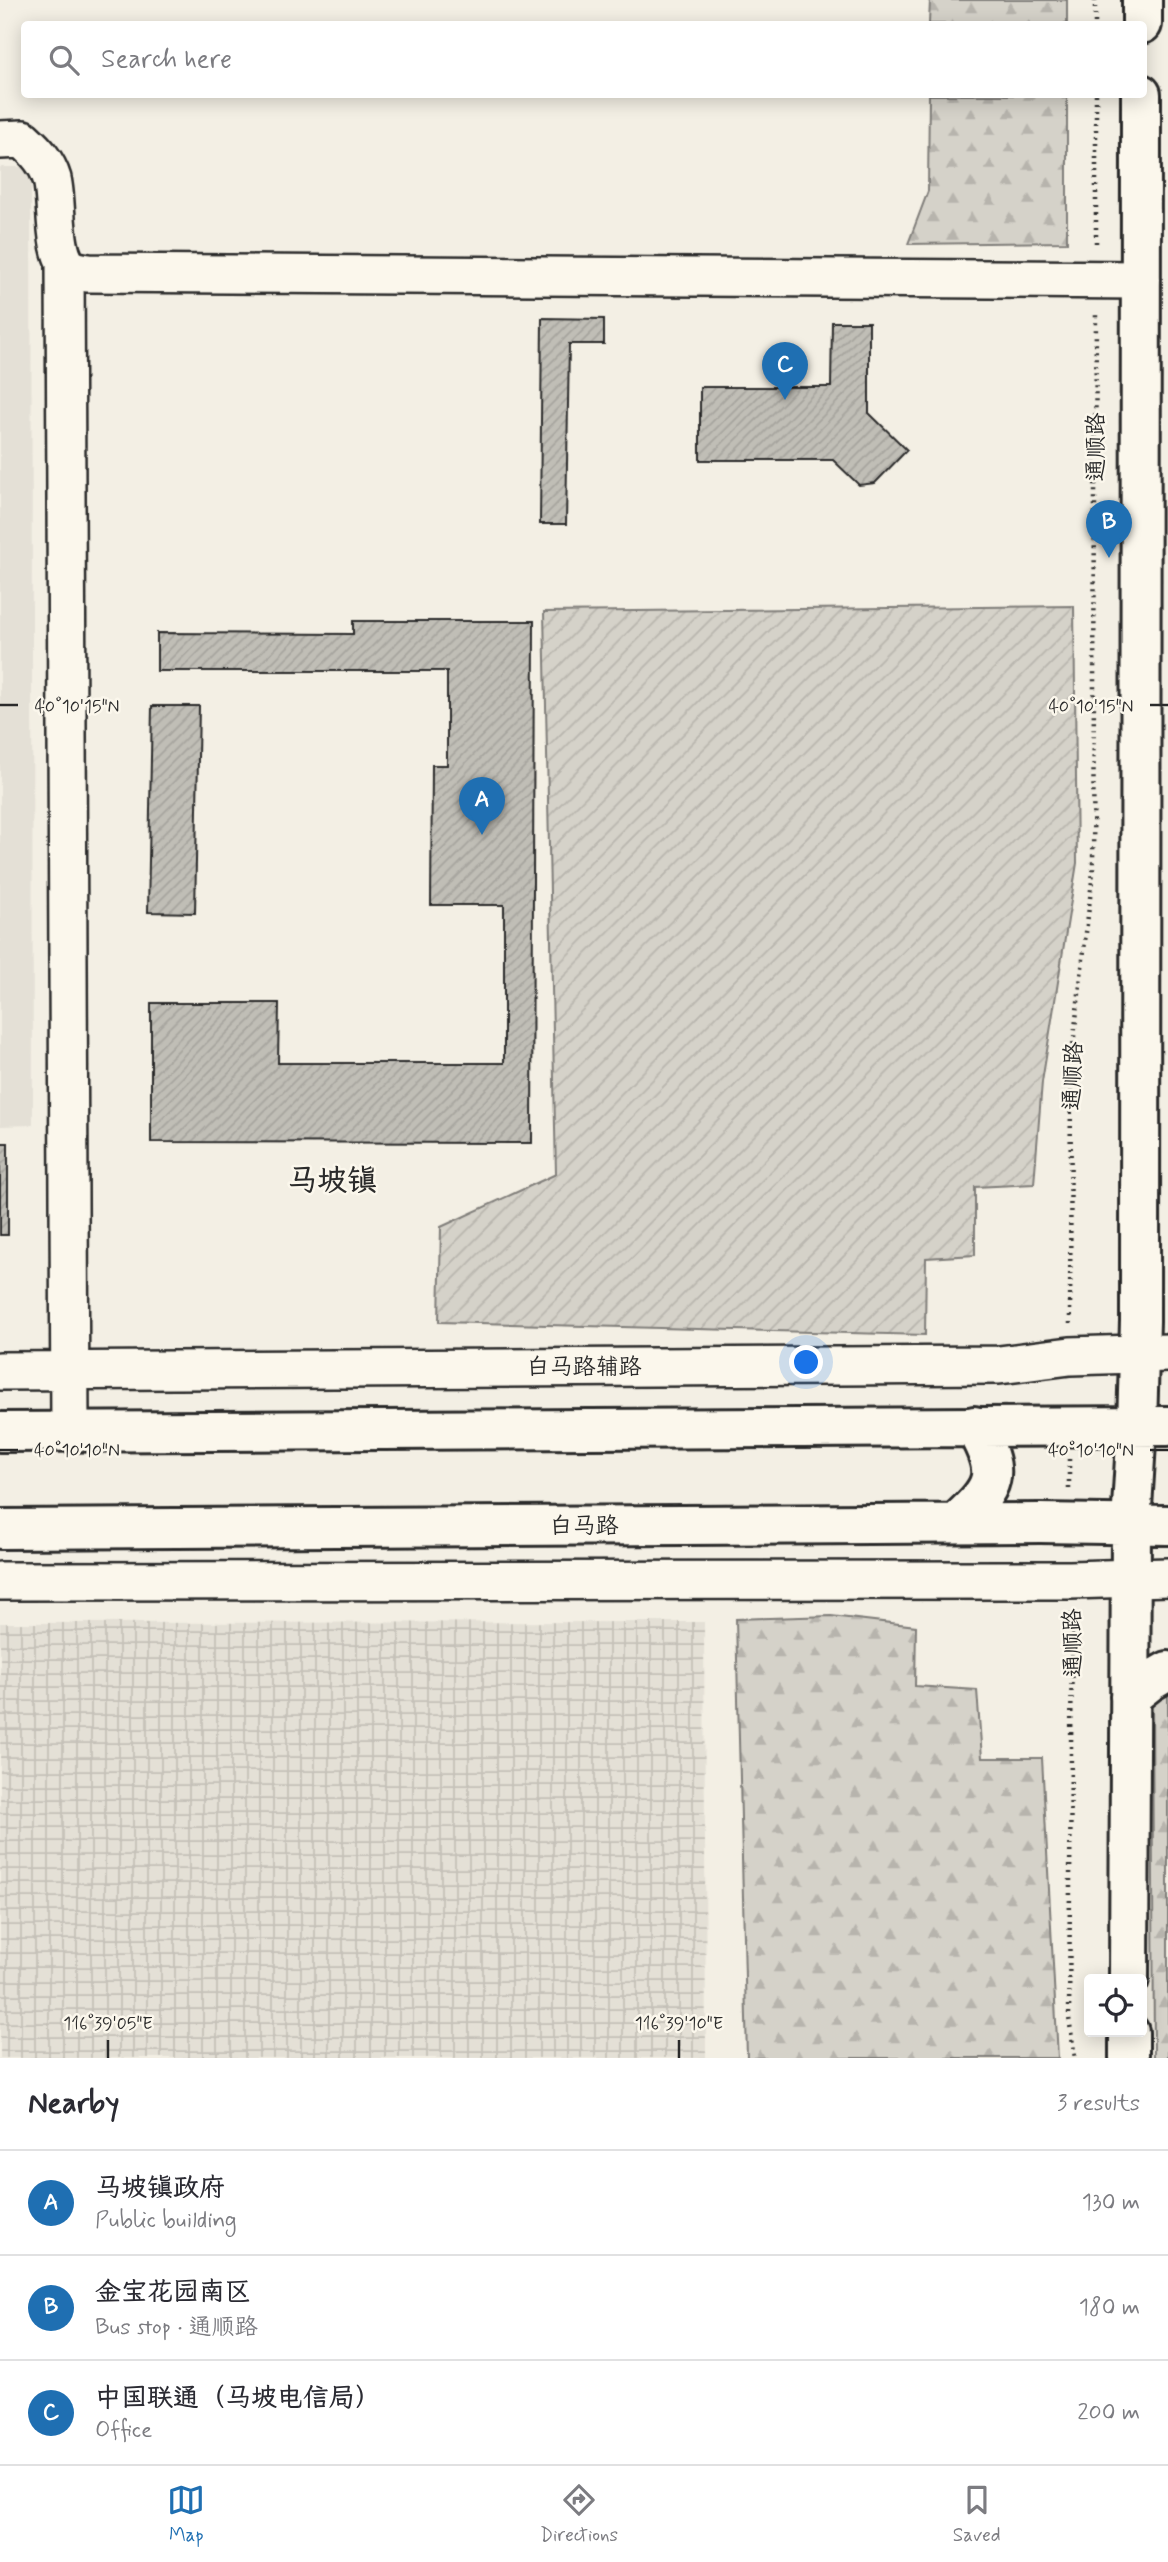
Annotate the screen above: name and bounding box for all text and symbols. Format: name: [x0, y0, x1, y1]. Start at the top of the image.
search box: [21, 21, 1147, 98]
icon: search: [45, 41, 83, 79]
text: Search here: [101, 43, 232, 77]
pin: C: [762, 342, 808, 400]
street label: 通顺路: [1082, 413, 1112, 482]
pin: B: [1086, 500, 1132, 558]
text: 40°10'15"N: [34, 695, 120, 719]
text: 40°10'15"N: [1048, 695, 1134, 719]
pin: A: [459, 777, 505, 835]
street label: 通顺路: [1058, 1041, 1090, 1111]
district label: 马坡镇: [287, 1162, 377, 1201]
your location: [789, 1345, 823, 1379]
street label: 白马路辅路: [527, 1353, 642, 1383]
text: 40°10'10"N: [34, 1439, 120, 1463]
text: 40°10'10"N: [1048, 1439, 1134, 1463]
street label: 白马路: [550, 1512, 619, 1542]
street label: 通顺路: [1058, 1608, 1090, 1678]
map controls: [1084, 1974, 1147, 2037]
button: locate: [1084, 1974, 1147, 2037]
text: 116°39'05"E: [63, 2012, 153, 2036]
text: 116°39'10"E: [635, 2012, 723, 2036]
text: Nearby: [28, 2084, 119, 2123]
text: 3 results: [1057, 2089, 1140, 2119]
text: 马坡镇政府: [95, 2172, 225, 2206]
text: A: [43, 2188, 59, 2218]
text: 130 m: [1082, 2188, 1140, 2218]
text: Public building: [95, 2206, 237, 2236]
text: 金宝花园南区: [95, 2276, 251, 2310]
text: B: [44, 2293, 58, 2323]
text: 180 m: [1079, 2293, 1140, 2323]
text: Bus stop · 通顺路: [95, 2313, 258, 2343]
text: 中国联通（马坡电信局）: [95, 2382, 381, 2416]
text: C: [43, 2398, 59, 2428]
text: 200 m: [1077, 2398, 1140, 2428]
text: Office: [95, 2416, 152, 2446]
tab: Map: [167, 2481, 205, 2548]
tab: Directions: [540, 2481, 618, 2548]
tab: Saved: [953, 2481, 1001, 2548]

